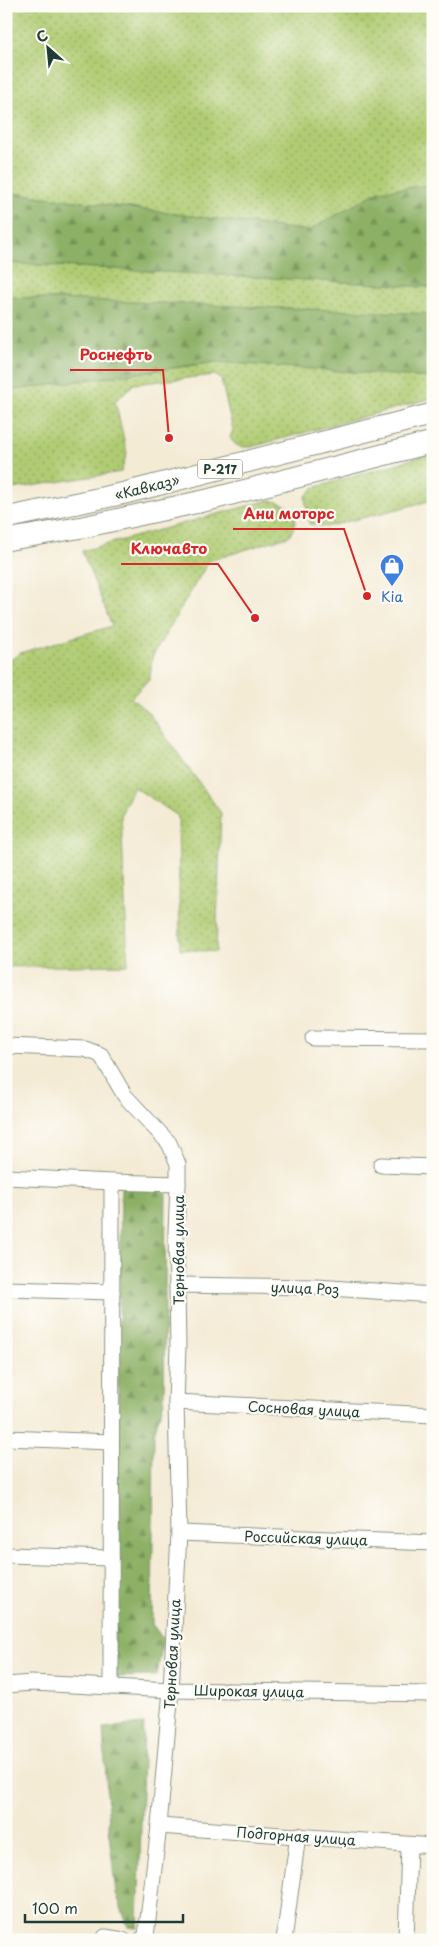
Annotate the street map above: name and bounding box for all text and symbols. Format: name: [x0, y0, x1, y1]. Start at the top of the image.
north arrow: [22, 22, 72, 72]
text: С: [32, 24, 51, 48]
callout: Роснефть: [70, 340, 163, 370]
text: Роснефть: [80, 342, 153, 365]
road number: Р-217: [198, 459, 242, 478]
street label: «Кавказ»: [112, 469, 182, 505]
callout: Ани моторс: [233, 499, 344, 529]
text: Ани моторс: [244, 501, 335, 524]
callout: Ключавто: [121, 534, 218, 564]
text: Ключавто: [131, 536, 207, 559]
shop icon: Kia: [379, 553, 405, 587]
place label: Kia: [381, 586, 403, 607]
street label: Терновая улица: [168, 1195, 189, 1305]
street label: улица Роз: [270, 1276, 340, 1300]
street label: Сосновая улица: [247, 1396, 361, 1422]
street label: Российская улица: [244, 1525, 368, 1551]
street label: Терновая улица: [159, 1598, 185, 1710]
street label: Широкая улица: [194, 1680, 304, 1702]
street label: Подгорная улица: [236, 1821, 357, 1851]
scale bar: [25, 1891, 182, 1923]
text: 100 m: [32, 1896, 78, 1919]

